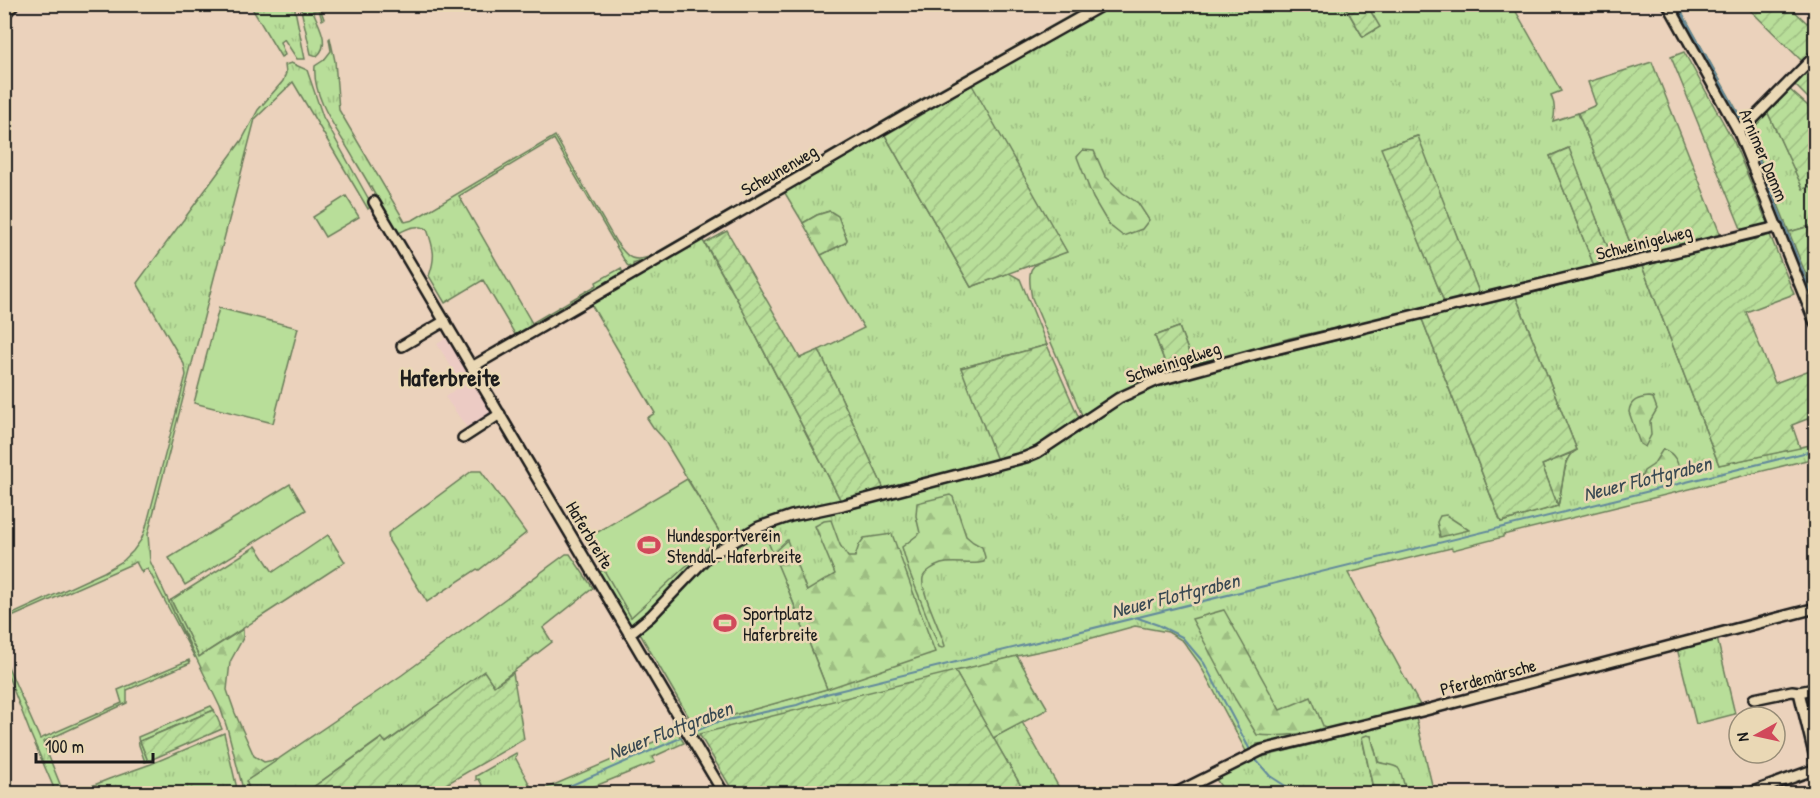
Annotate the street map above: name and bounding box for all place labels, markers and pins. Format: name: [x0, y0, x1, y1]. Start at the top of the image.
place label: Hundesportverein Stendal- Haferbreite: [667, 523, 802, 569]
sports icon: Hundesportverein Stendal- Haferbreite: [636, 532, 662, 558]
place label: Sportplatz Haferbreite: [743, 601, 818, 647]
sports icon: Sportplatz Haferbreite: [712, 610, 738, 636]

